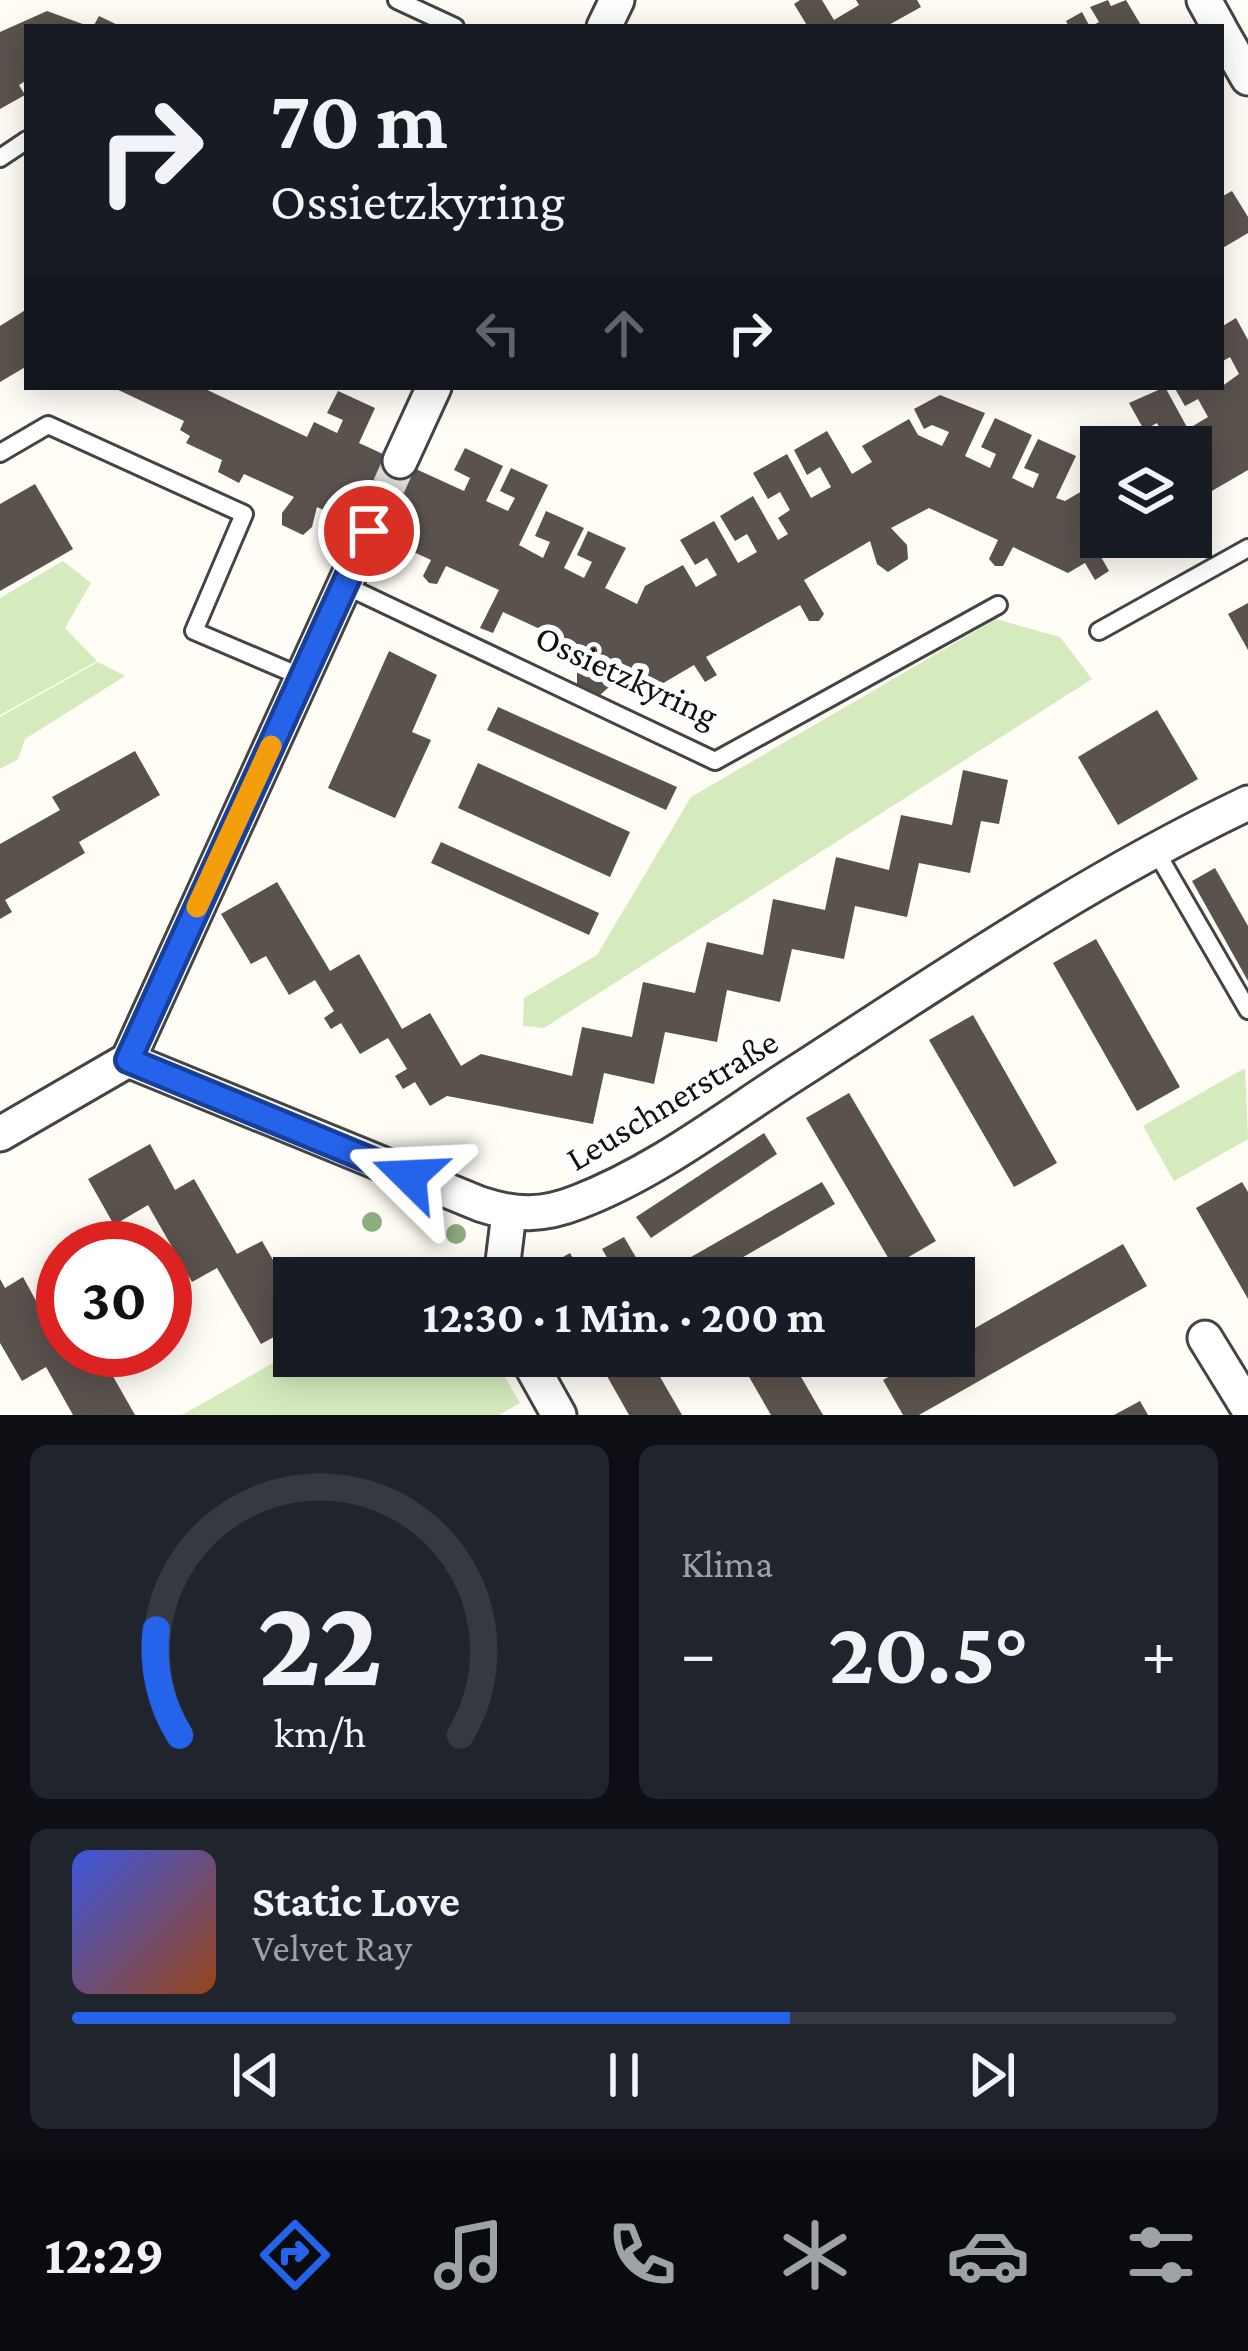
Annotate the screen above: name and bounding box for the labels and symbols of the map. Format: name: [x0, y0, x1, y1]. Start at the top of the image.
pin: [318, 480, 420, 582]
street label: Ossietzkyring: [529, 616, 725, 736]
street label: Leuschnerstraße: [559, 1021, 785, 1179]
position arrow: [346, 1113, 472, 1239]
speed limit sign: 30: [36, 1221, 192, 1377]

